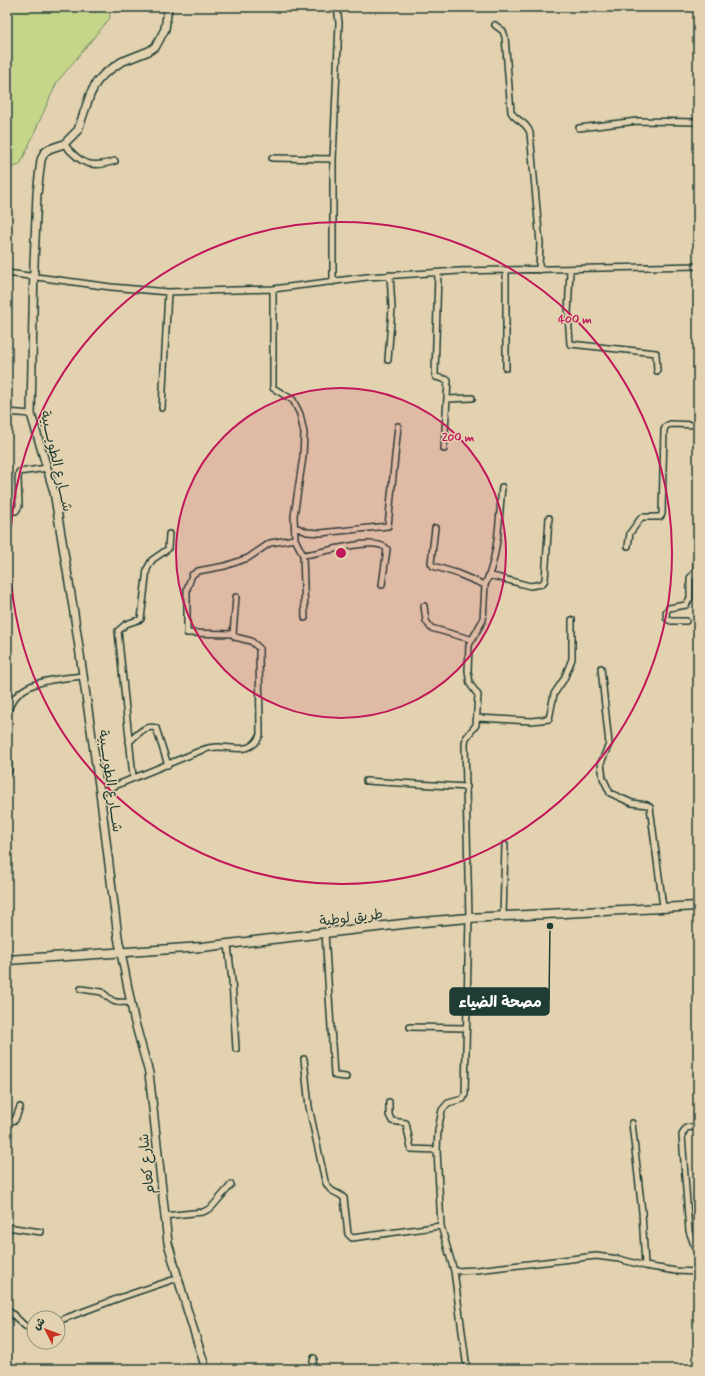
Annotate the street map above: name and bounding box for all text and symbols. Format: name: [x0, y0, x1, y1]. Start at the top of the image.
text: 400 m: [558, 312, 592, 328]
street label: شــــارع الطويــــبية: [36, 409, 76, 514]
text: 200 m: [442, 430, 475, 446]
centre of rings: [334, 546, 348, 560]
street label: شــــارع الطويــــبية: [94, 729, 126, 834]
street label: طريق لوطية: [318, 905, 384, 931]
callout: مصحة الضياء: [450, 988, 549, 1015]
text: مصحة الضياء: [458, 993, 542, 1013]
street label: شارع كعام: [135, 1133, 160, 1195]
north arrow: [26, 1310, 66, 1350]
text: ش: [30, 1315, 49, 1333]

